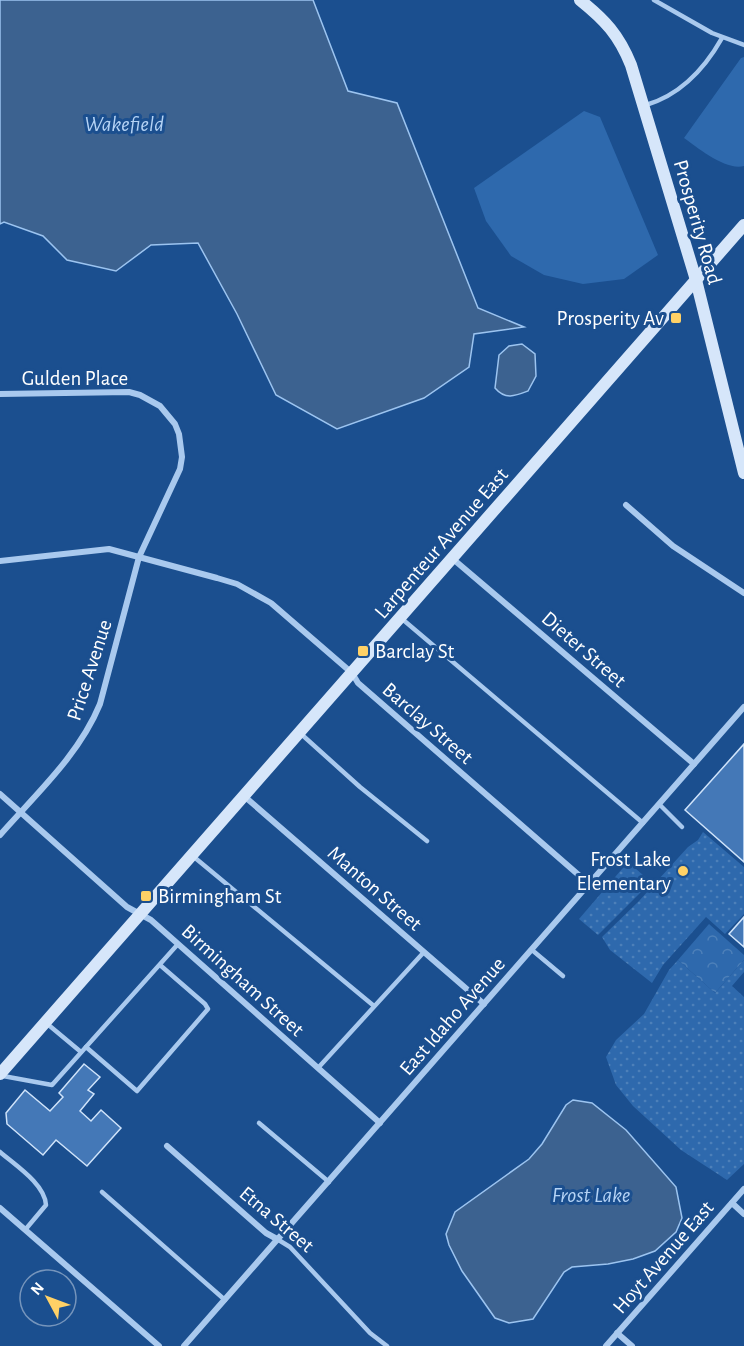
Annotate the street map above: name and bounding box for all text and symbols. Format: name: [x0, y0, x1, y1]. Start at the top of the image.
water label: Wakefield: [84, 113, 164, 135]
street label: Prosperity Road: [670, 157, 725, 287]
place label: Prosperity Av: [557, 308, 664, 329]
marker: Prosperity Av: [669, 311, 683, 325]
street label: Gulden Place: [22, 368, 128, 389]
street label: Larpenteur Avenue East: [371, 464, 512, 623]
street label: Dieter Street: [537, 607, 630, 692]
street label: Price Avenue: [63, 617, 116, 723]
place label: Barclay St: [375, 641, 455, 662]
marker: Barclay St: [356, 644, 370, 658]
street label: Barclay Street: [378, 679, 477, 768]
street label: Manton Street: [324, 842, 426, 935]
place label: Frost Lake Elementary: [577, 849, 671, 894]
marker: Frost Lake Elementary: [676, 864, 690, 878]
place label: Birmingham St: [158, 886, 282, 907]
marker: Birmingham St: [139, 889, 153, 903]
street label: Birmingham Street: [178, 920, 308, 1041]
street label: East Idaho Avenue: [396, 953, 509, 1079]
street label: Etna Street: [236, 1182, 318, 1256]
water label: Frost Lake: [552, 1184, 630, 1206]
street label: Hoyt Avenue East: [609, 1197, 718, 1318]
north arrow: [18, 1268, 78, 1328]
text: N: [28, 1279, 47, 1298]

